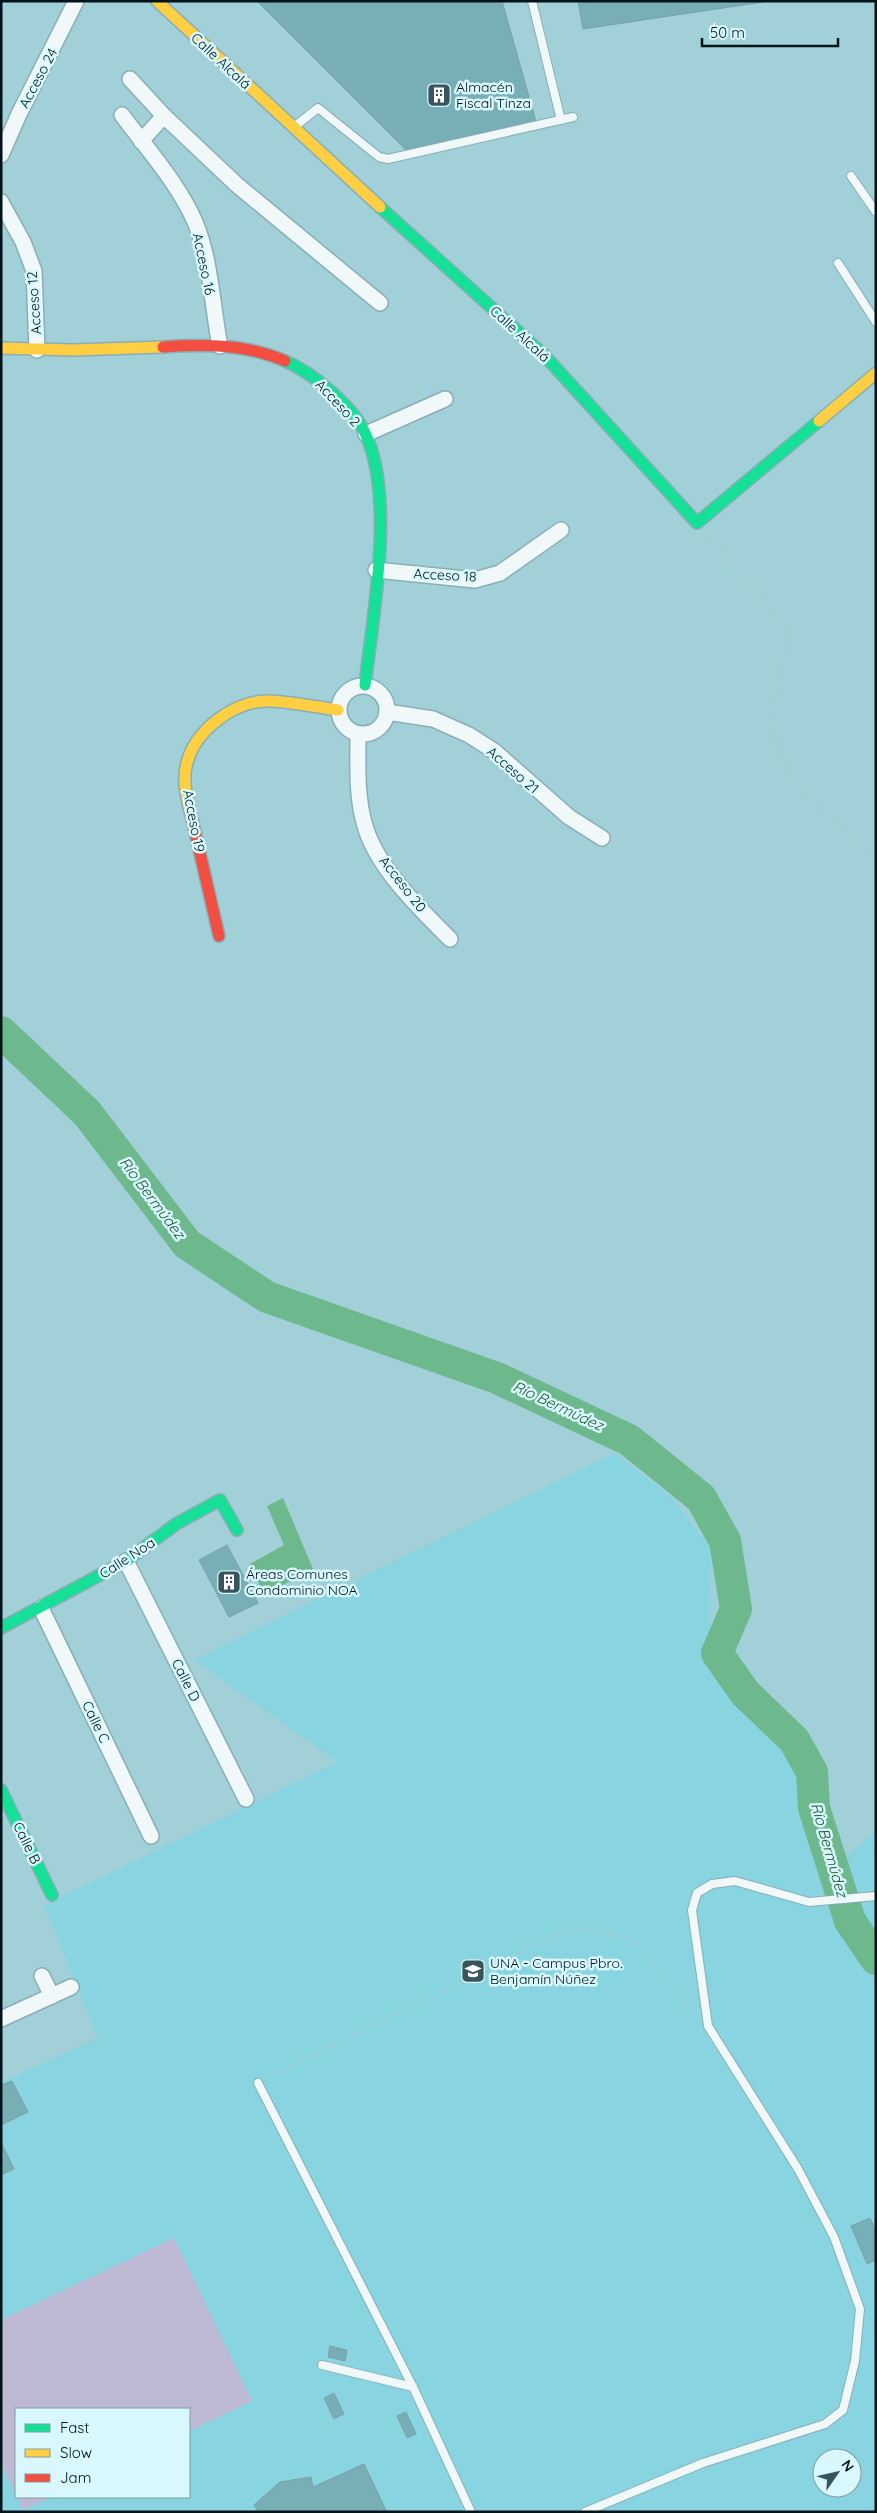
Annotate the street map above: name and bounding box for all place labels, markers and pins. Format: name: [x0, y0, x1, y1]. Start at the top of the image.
place label: Almacén Fiscal Tinza: [456, 78, 531, 112]
building icon: Almacén Fiscal Tinza: [426, 82, 452, 108]
place label: Áreas Comunes Condominio NOA: [246, 1565, 358, 1599]
building icon: Áreas Comunes Condominio NOA: [216, 1569, 242, 1595]
place label: UNA - Campus Pbro. Benjamín Núñez: [490, 1954, 622, 1988]
school or university icon: UNA - Campus Pbro. Benjamín Núñez: [460, 1958, 486, 1984]

